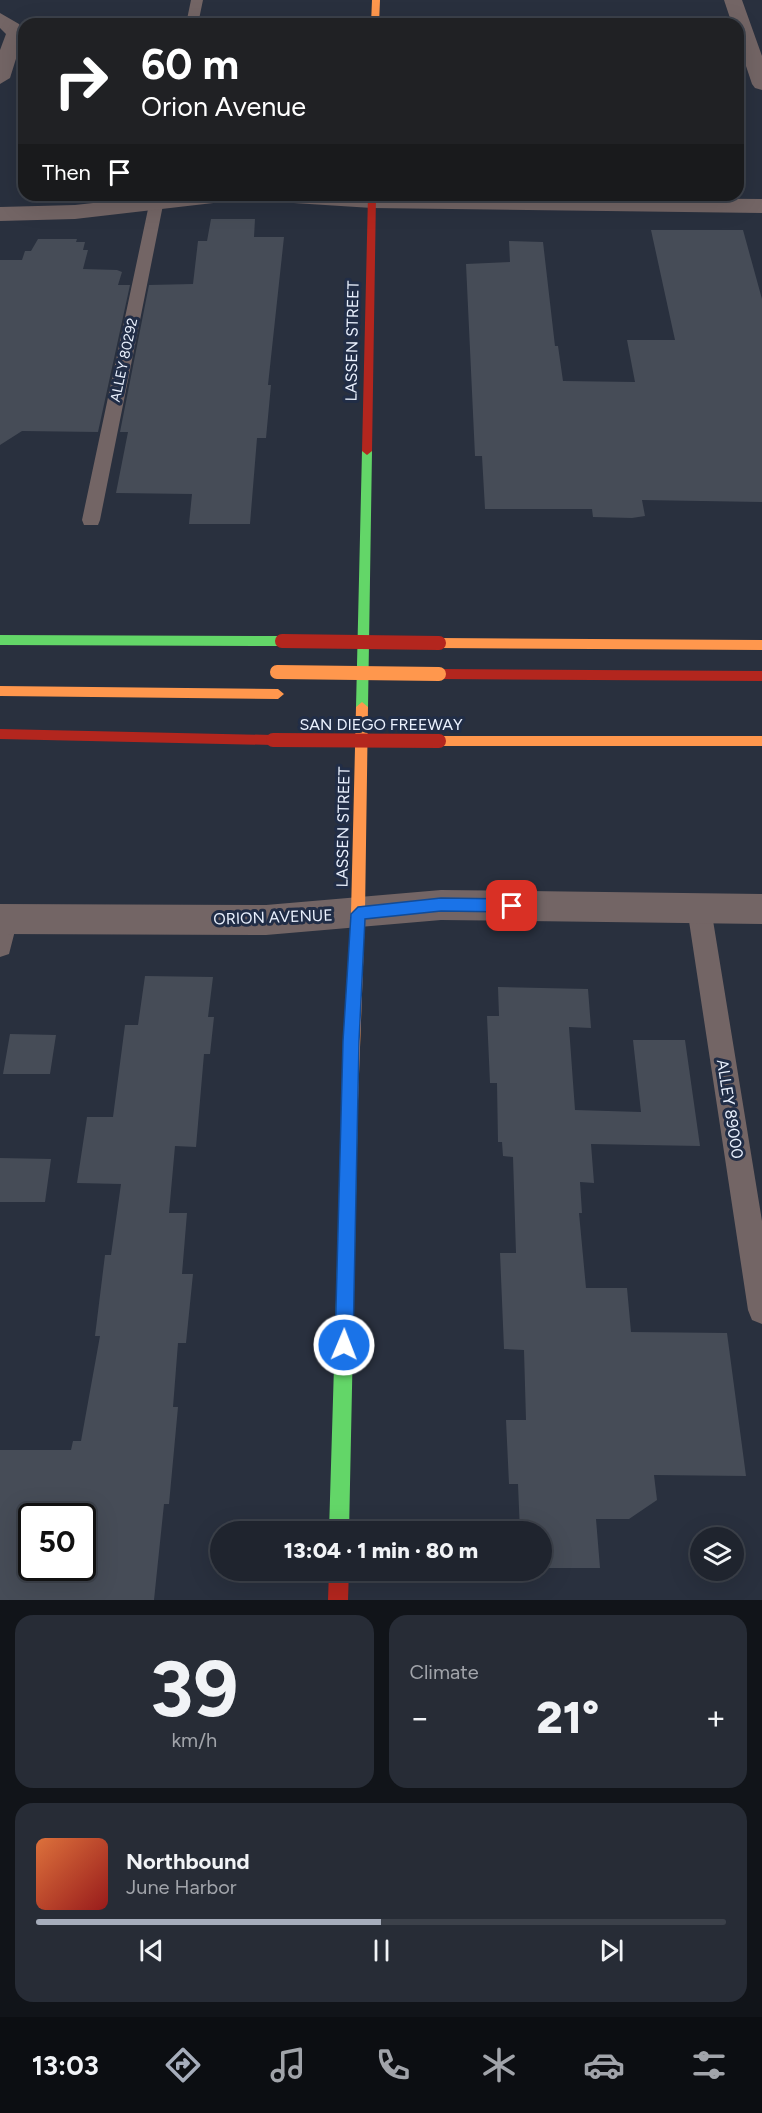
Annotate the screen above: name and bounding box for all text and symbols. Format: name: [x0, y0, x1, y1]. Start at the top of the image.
text: 60 m: [141, 39, 239, 90]
icon: right: [42, 42, 120, 120]
text: Orion Avenue: [141, 90, 306, 123]
icon: arrive: [103, 156, 136, 189]
text: Then: [42, 159, 91, 186]
street label: LASSEN STREET: [341, 280, 363, 402]
street label: ALLEY 80292: [107, 316, 141, 404]
street label: SAN DIEGO FREEWAY: [299, 715, 463, 734]
street label: LASSEN STREET: [332, 766, 354, 888]
pin: [486, 880, 537, 931]
icon: arrive: [495, 889, 528, 922]
street label: ORION AVENUE: [213, 905, 333, 929]
street label: ALLEY 89000: [713, 1058, 747, 1160]
position arrow: [312, 1313, 376, 1377]
speed limit sign: 50: [18, 1503, 96, 1581]
map controls: [690, 1527, 744, 1581]
button: layers: [690, 1527, 744, 1581]
text: 13:04 · 1 min · 80 m: [284, 1537, 478, 1564]
text: 39: [150, 1642, 239, 1736]
text: Climate: [410, 1660, 479, 1684]
text: 21°: [536, 1690, 599, 1744]
text: −: [410, 1698, 430, 1737]
text: +: [705, 1698, 726, 1737]
text: km/h: [171, 1728, 217, 1752]
text: Northbound: [126, 1848, 250, 1875]
text: June Harbor: [126, 1875, 237, 1899]
icon: previous: [135, 1934, 168, 1967]
icon: pause: [365, 1934, 398, 1967]
icon: next: [595, 1934, 628, 1967]
icon: directions: [162, 2044, 204, 2086]
icon: music: [267, 2044, 309, 2086]
icon: phone: [372, 2044, 414, 2086]
icon: climate: [478, 2044, 520, 2086]
icon: car: [583, 2044, 625, 2086]
icon: filters: [688, 2044, 730, 2086]
text: 13:03: [32, 2049, 99, 2082]

